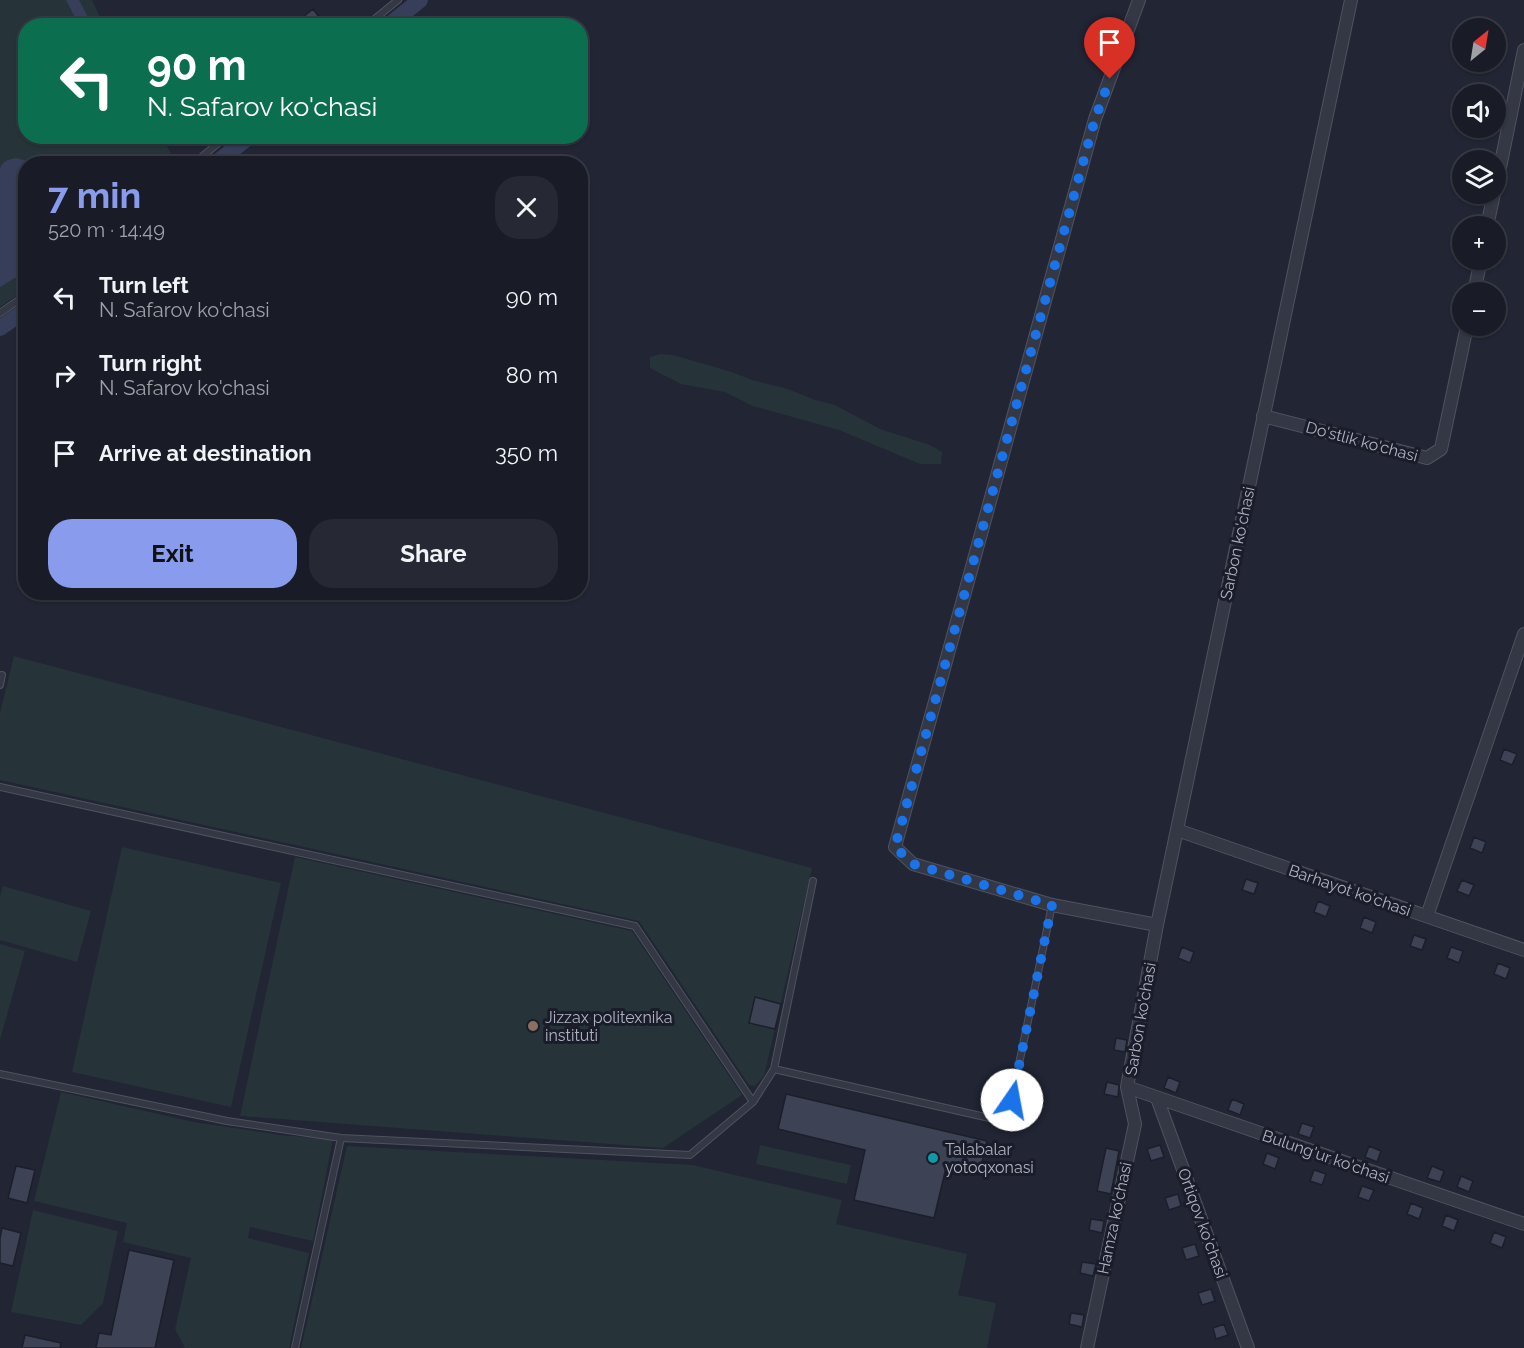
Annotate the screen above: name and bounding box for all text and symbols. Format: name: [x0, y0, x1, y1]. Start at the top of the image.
pin: [1084, 17, 1135, 79]
north arrow: [1452, 18, 1506, 72]
map controls: [1452, 18, 1506, 336]
icon: arrive: [1093, 26, 1126, 59]
text: 90 m: [147, 41, 247, 90]
icon: left: [48, 42, 126, 120]
button: sound: [1452, 84, 1506, 138]
text: N. Safarov ko'chasi: [147, 91, 377, 122]
button: layers: [1452, 150, 1506, 204]
text: 7 min: [48, 174, 141, 216]
button: close: [495, 176, 558, 239]
button: +: [1452, 216, 1506, 270]
text: 520 m · 14:49: [48, 218, 165, 242]
text: Turn left: [99, 272, 189, 298]
icon: left: [48, 281, 81, 314]
button: −: [1452, 282, 1506, 336]
text: 90 m: [506, 284, 558, 310]
text: N. Safarov ko'chasi: [99, 298, 270, 322]
text: Turn right: [99, 350, 202, 376]
icon: right: [48, 359, 81, 392]
text: 80 m: [506, 362, 558, 388]
text: N. Safarov ko'chasi: [99, 376, 270, 400]
street label: Do'stlik ko'chasi: [1304, 417, 1420, 466]
icon: arrive: [48, 437, 81, 470]
text: Arrive at destination: [99, 440, 312, 466]
text: 350 m: [495, 440, 558, 466]
street label: Sarbon ko'chasi: [1216, 485, 1259, 601]
button: Exit: [48, 519, 297, 588]
button: Share: [309, 519, 558, 588]
street label: Barhayot ko'chasi: [1286, 861, 1413, 920]
street label: Sarbon ko'chasi: [1121, 961, 1160, 1077]
place label: Jizzax politexnika instituti: [545, 1008, 672, 1045]
marker: Jizzax politexnika instituti: [526, 1019, 540, 1033]
position arrow: [980, 1068, 1044, 1132]
street label: Bulung'ur ko'chasi: [1260, 1126, 1392, 1187]
place label: Talabalar yotoqxonasi: [945, 1140, 1034, 1177]
marker: Talabalar yotoqxonasi: [926, 1151, 940, 1165]
street label: Hamza ko'chasi: [1093, 1160, 1136, 1276]
street label: Ortiqov ko'chasi: [1174, 1166, 1231, 1281]

